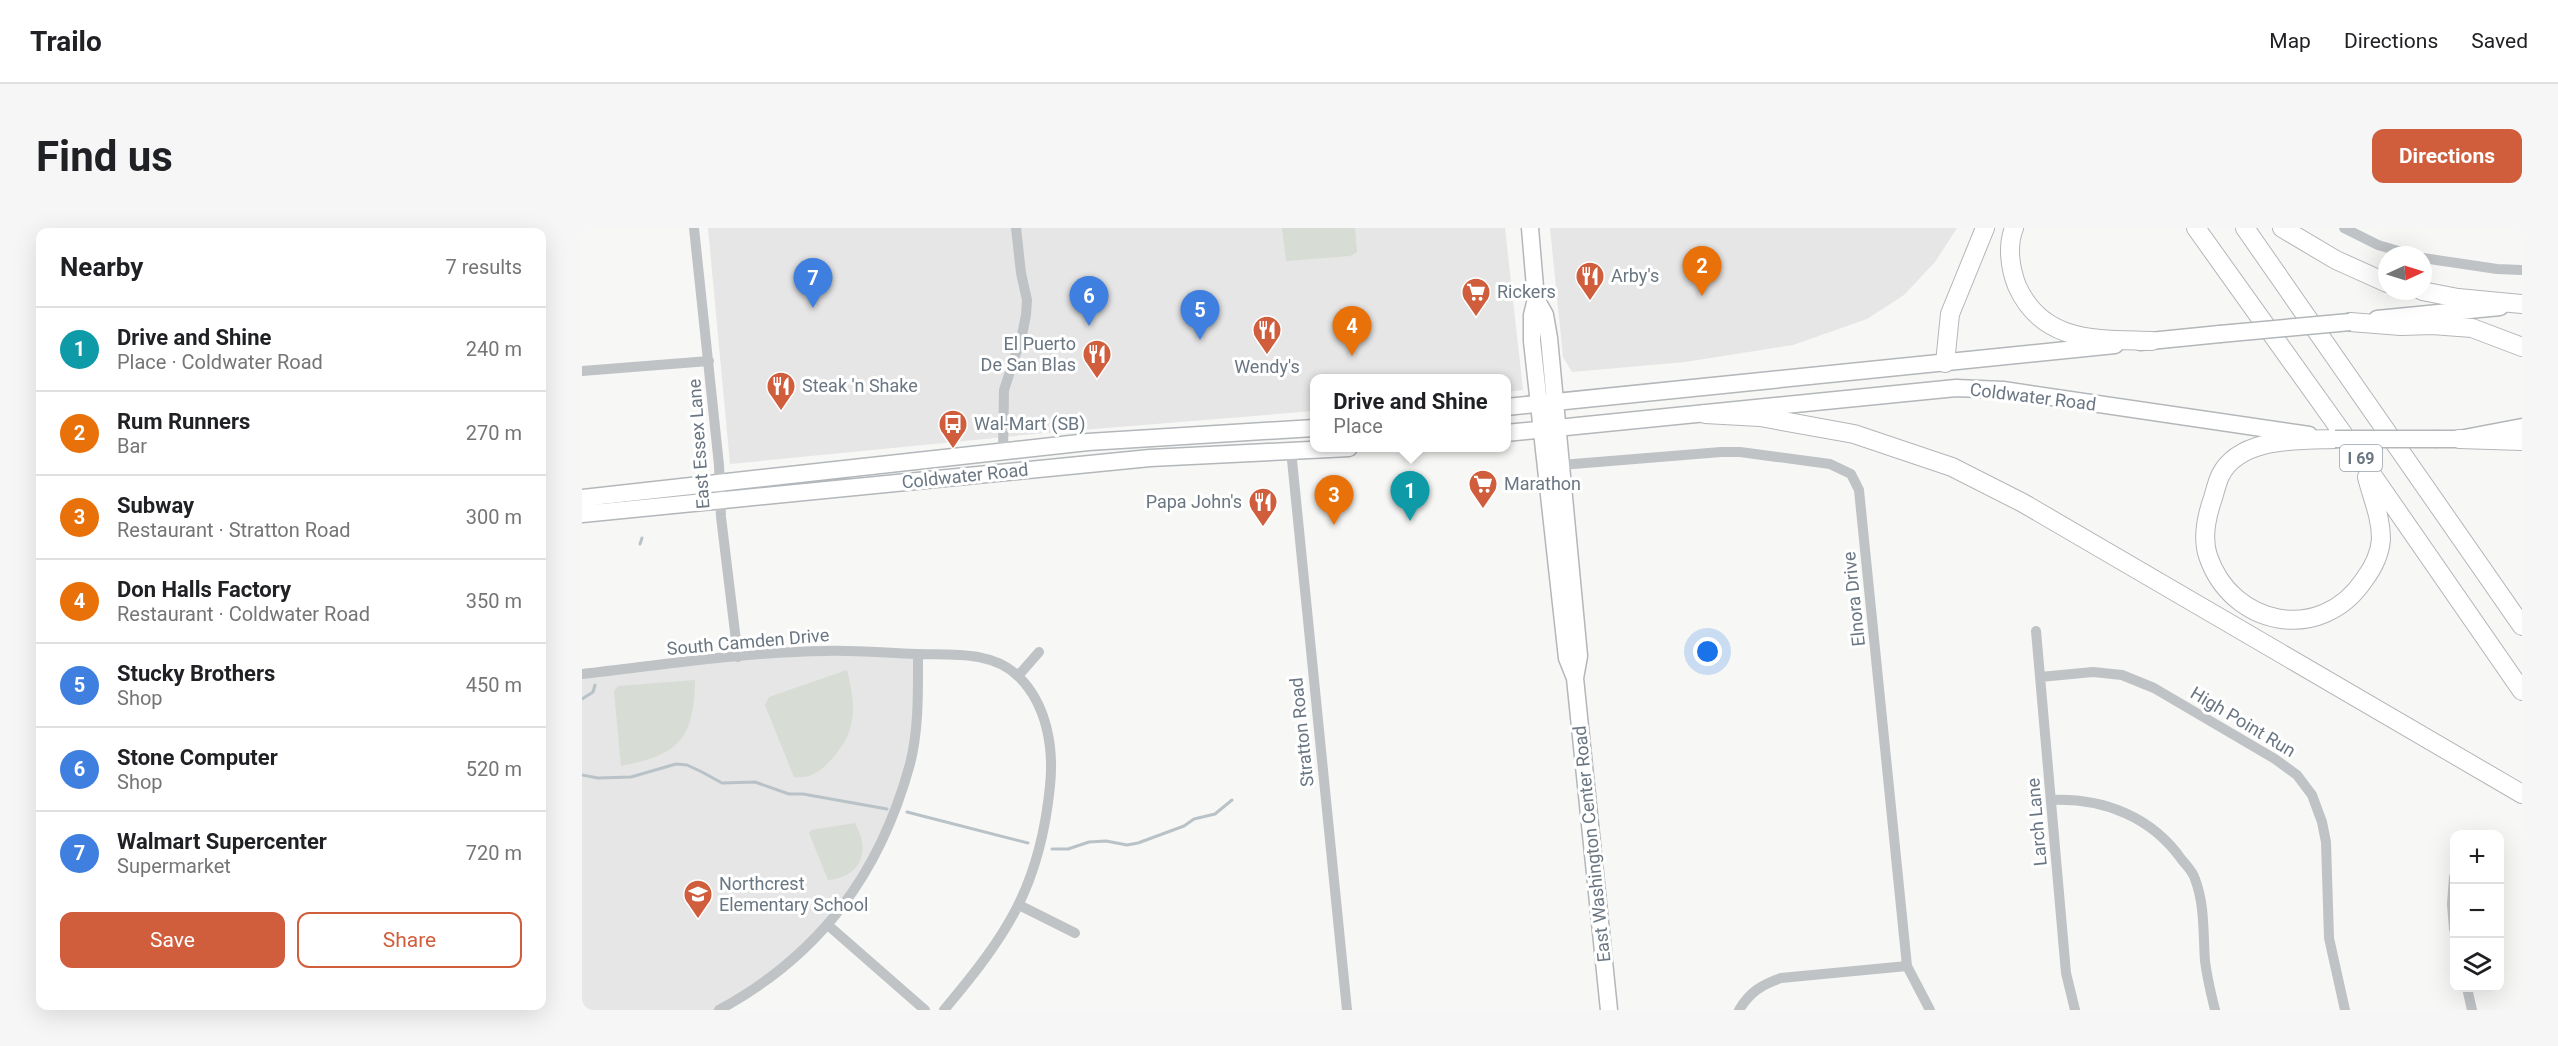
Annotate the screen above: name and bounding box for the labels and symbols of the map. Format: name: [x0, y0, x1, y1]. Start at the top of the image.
north arrow: [2378, 246, 2432, 300]
pin: 2: [1682, 247, 1722, 296]
pin: 7: [794, 259, 832, 308]
restaurant icon: Arby's: [1574, 260, 1606, 302]
place label: Arby's: [1611, 265, 1659, 286]
pin: 6: [1070, 276, 1108, 326]
supermarket icon: Rickers: [1460, 276, 1492, 318]
place label: Rickers: [1497, 281, 1556, 302]
pin: 5: [1180, 291, 1220, 340]
pin: 4: [1332, 306, 1372, 356]
restaurant icon: Wendy's: [1251, 314, 1283, 356]
place label: El Puerto De San Blas: [981, 333, 1076, 375]
restaurant icon: El Puerto De San Blas: [1081, 338, 1113, 380]
place label: Wendy's: [1234, 356, 1300, 377]
restaurant icon: Steak 'n Shake: [765, 370, 797, 412]
place label: Steak 'n Shake: [802, 375, 918, 396]
street label: East Essex Lane: [683, 378, 714, 510]
street label: Coldwater Road: [1969, 378, 2097, 415]
bus stop icon: Wal-Mart (SB): [937, 408, 969, 450]
place label: Wal-Mart (SB): [974, 413, 1086, 435]
road number: I 69: [2340, 445, 2382, 471]
street label: Coldwater Road: [901, 458, 1029, 493]
supermarket icon: Marathon: [1467, 468, 1499, 510]
pin: 1: [1390, 472, 1430, 521]
place label: Marathon: [1504, 473, 1581, 494]
pin: 3: [1314, 476, 1353, 525]
restaurant icon: Papa John's: [1247, 486, 1279, 528]
place label: Papa John's: [1146, 491, 1242, 512]
street label: Elnora Drive: [1838, 551, 1869, 648]
street label: South Camden Drive: [666, 624, 830, 659]
your location: [1693, 637, 1722, 666]
street label: Stratton Road: [1285, 676, 1318, 788]
street label: High Point Run: [2187, 682, 2300, 761]
street label: East Washington Center Road: [1569, 725, 1614, 963]
street label: Larch Lane: [2022, 777, 2051, 867]
place label: Northcrest Elementary School: [719, 873, 868, 915]
school or university icon: Northcrest Elementary School: [682, 878, 714, 920]

